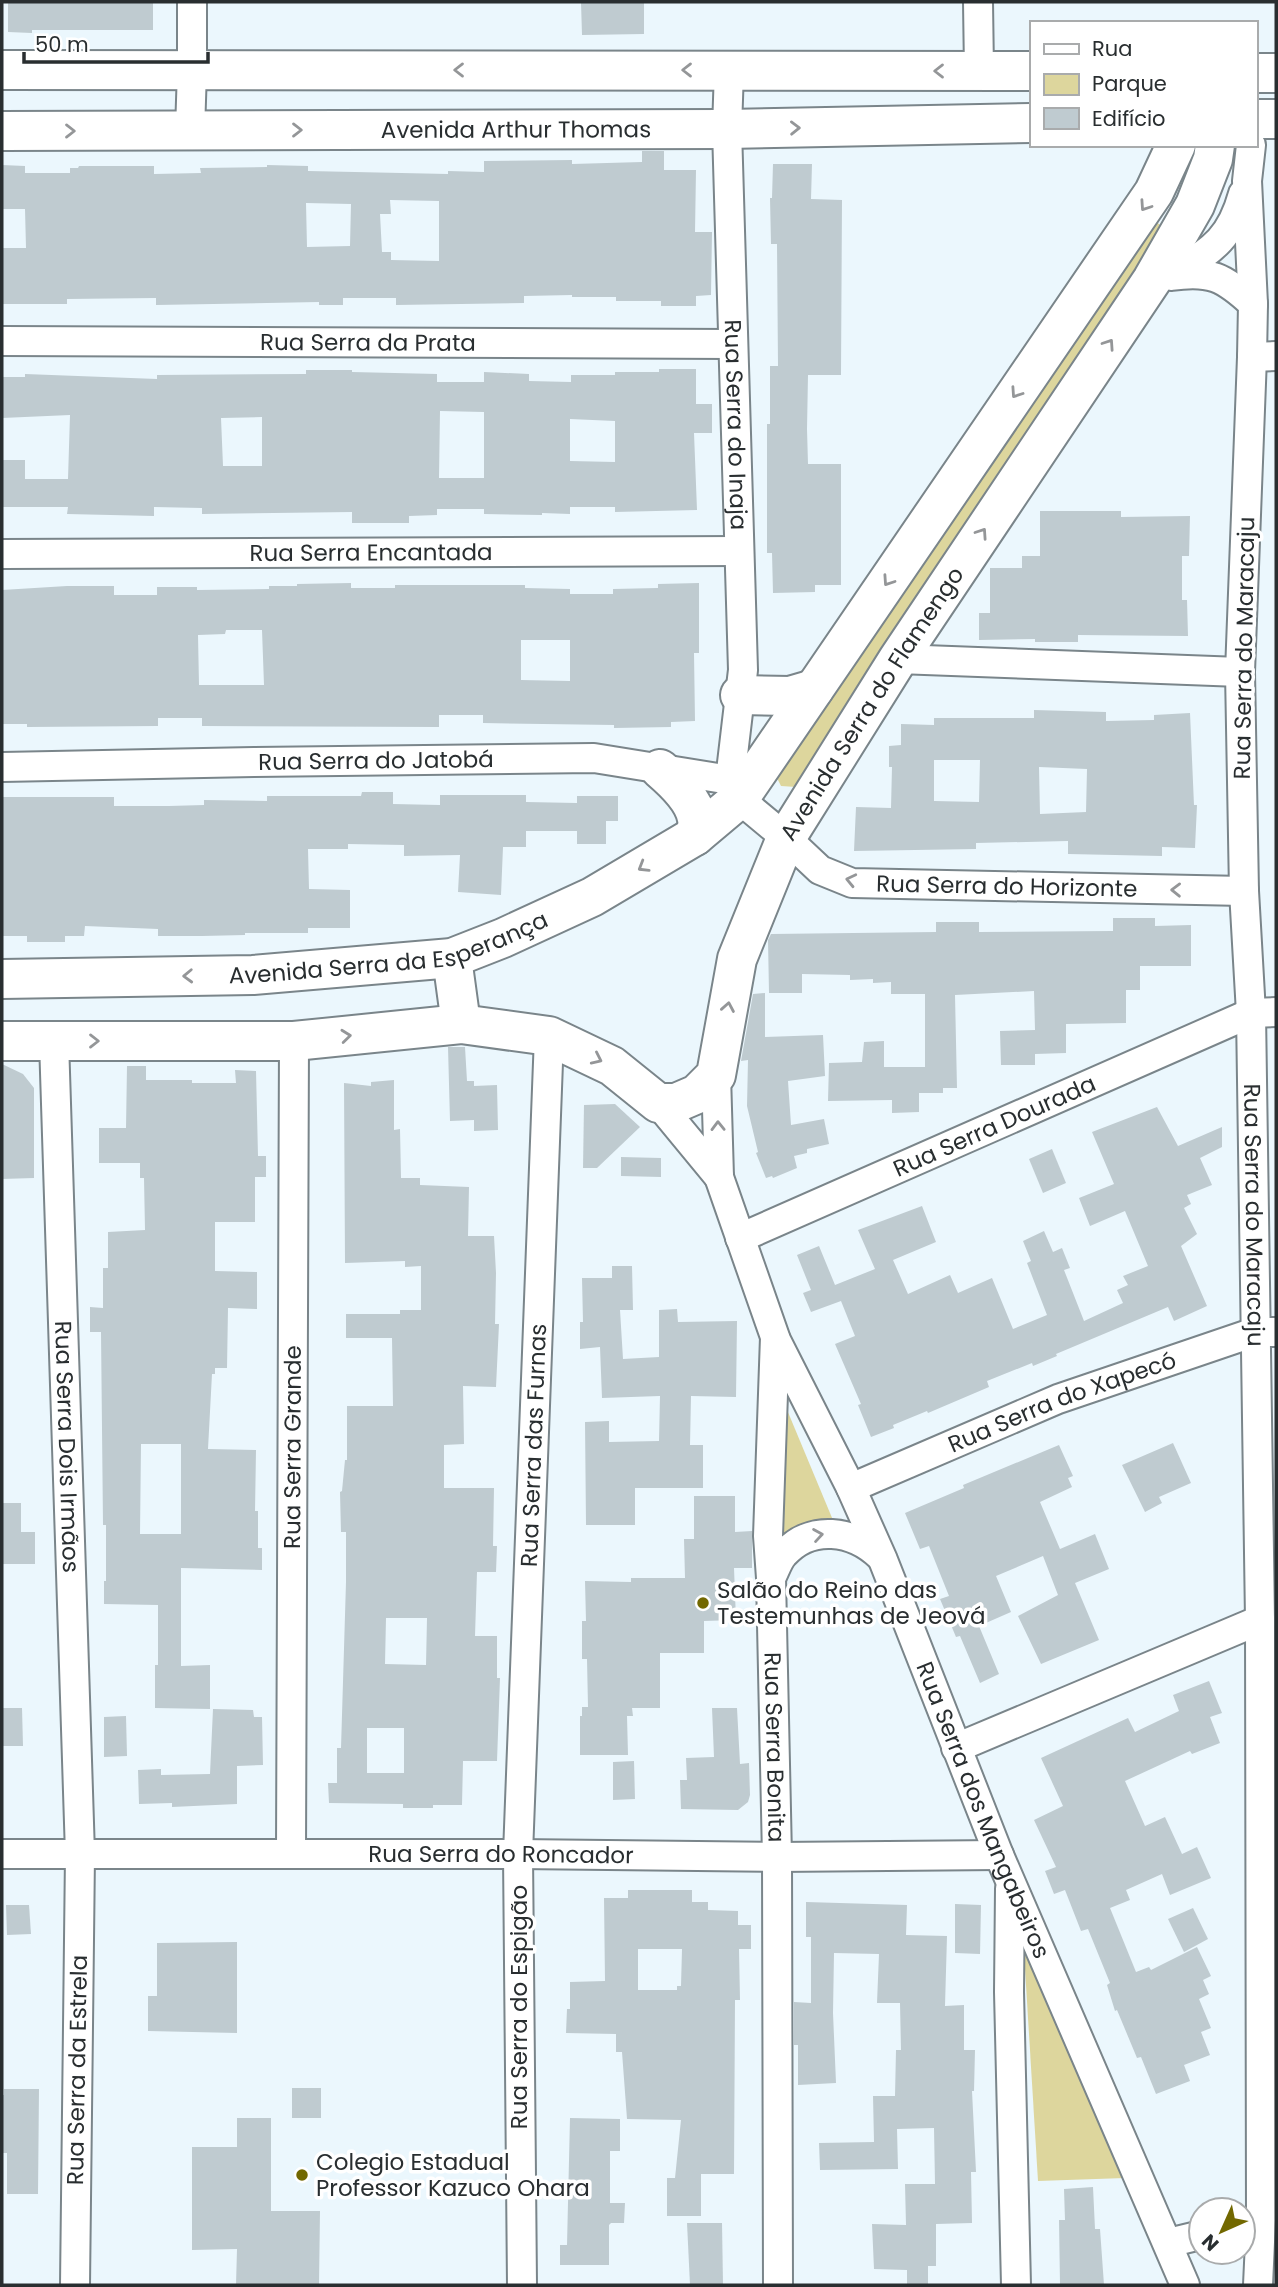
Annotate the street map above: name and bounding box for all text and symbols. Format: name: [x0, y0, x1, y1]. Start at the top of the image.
scale bar: [24, 21, 208, 65]
legend: [1030, 21, 1257, 147]
text: 50 m: [35, 30, 89, 59]
text: Rua: [1092, 34, 1132, 63]
one-way arrow: [453, 62, 464, 78]
one-way arrow: [681, 62, 691, 78]
one-way arrow: [933, 63, 943, 79]
text: Parque: [1092, 69, 1167, 98]
text: Edifício: [1092, 104, 1166, 133]
street label: Avenida Arthur Thomas: [381, 113, 651, 146]
one-way arrow: [790, 120, 801, 135]
one-way arrow: [293, 122, 303, 138]
one-way arrow: [65, 123, 76, 139]
one-way arrow: [1141, 198, 1153, 211]
street label: Rua Serra do Inaja: [717, 319, 755, 531]
street label: Rua Serra da Prata: [260, 326, 476, 359]
one-way arrow: [1101, 339, 1114, 352]
one-way arrow: [1012, 386, 1025, 399]
street label: Rua Serra do Maracaju: [1226, 516, 1262, 780]
one-way arrow: [974, 528, 987, 541]
street label: Rua Serra Encantada: [249, 536, 493, 569]
street label: Avenida Serra do Flamengo: [772, 560, 971, 847]
one-way arrow: [884, 573, 896, 586]
street label: Rua Serra do Jatobá: [258, 743, 494, 778]
one-way arrow: [638, 859, 651, 872]
street label: Rua Serra do Horizonte: [876, 867, 1138, 905]
one-way arrow: [845, 874, 857, 889]
one-way arrow: [1170, 882, 1181, 898]
street label: Avenida Serra da Esperança: [229, 904, 553, 991]
one-way arrow: [183, 969, 194, 984]
one-way arrow: [720, 1001, 735, 1013]
one-way arrow: [340, 1028, 352, 1043]
one-way arrow: [90, 1033, 100, 1049]
one-way arrow: [590, 1051, 602, 1065]
street label: Rua Serra Dourada: [888, 1067, 1101, 1185]
street label: Rua Serra do Maracaju: [1236, 1083, 1272, 1347]
one-way arrow: [710, 1120, 725, 1131]
street label: Rua Serra Dois Irmãos: [47, 1320, 87, 1573]
street label: Rua Serra das Furnas: [513, 1323, 554, 1568]
street label: Rua Serra do Xapecó: [943, 1344, 1180, 1460]
street label: Rua Serra Grande: [276, 1345, 309, 1549]
one-way arrow: [812, 1528, 824, 1543]
place label: Salão do Reino das Testemunhas de Jeová: [717, 1574, 985, 1632]
marker: Salão do Reino das Testemunhas de Jeová: [695, 1595, 711, 1611]
street label: Rua Serra Bonita: [757, 1652, 793, 1843]
street label: Rua Serra dos Mangabeiros: [909, 1657, 1058, 1963]
street label: Rua Serra do Roncador: [368, 1838, 634, 1871]
street label: Rua Serra do Espigão: [503, 1885, 535, 2129]
street label: Rua Serra da Estrela: [59, 1955, 95, 2185]
place label: Colegio Estadual Professor Kazuco Ohara: [316, 2146, 590, 2204]
marker: Colegio Estadual Professor Kazuco Ohara: [294, 2167, 310, 2183]
north arrow: [1187, 2196, 1257, 2266]
text: N: [1196, 2228, 1225, 2257]

